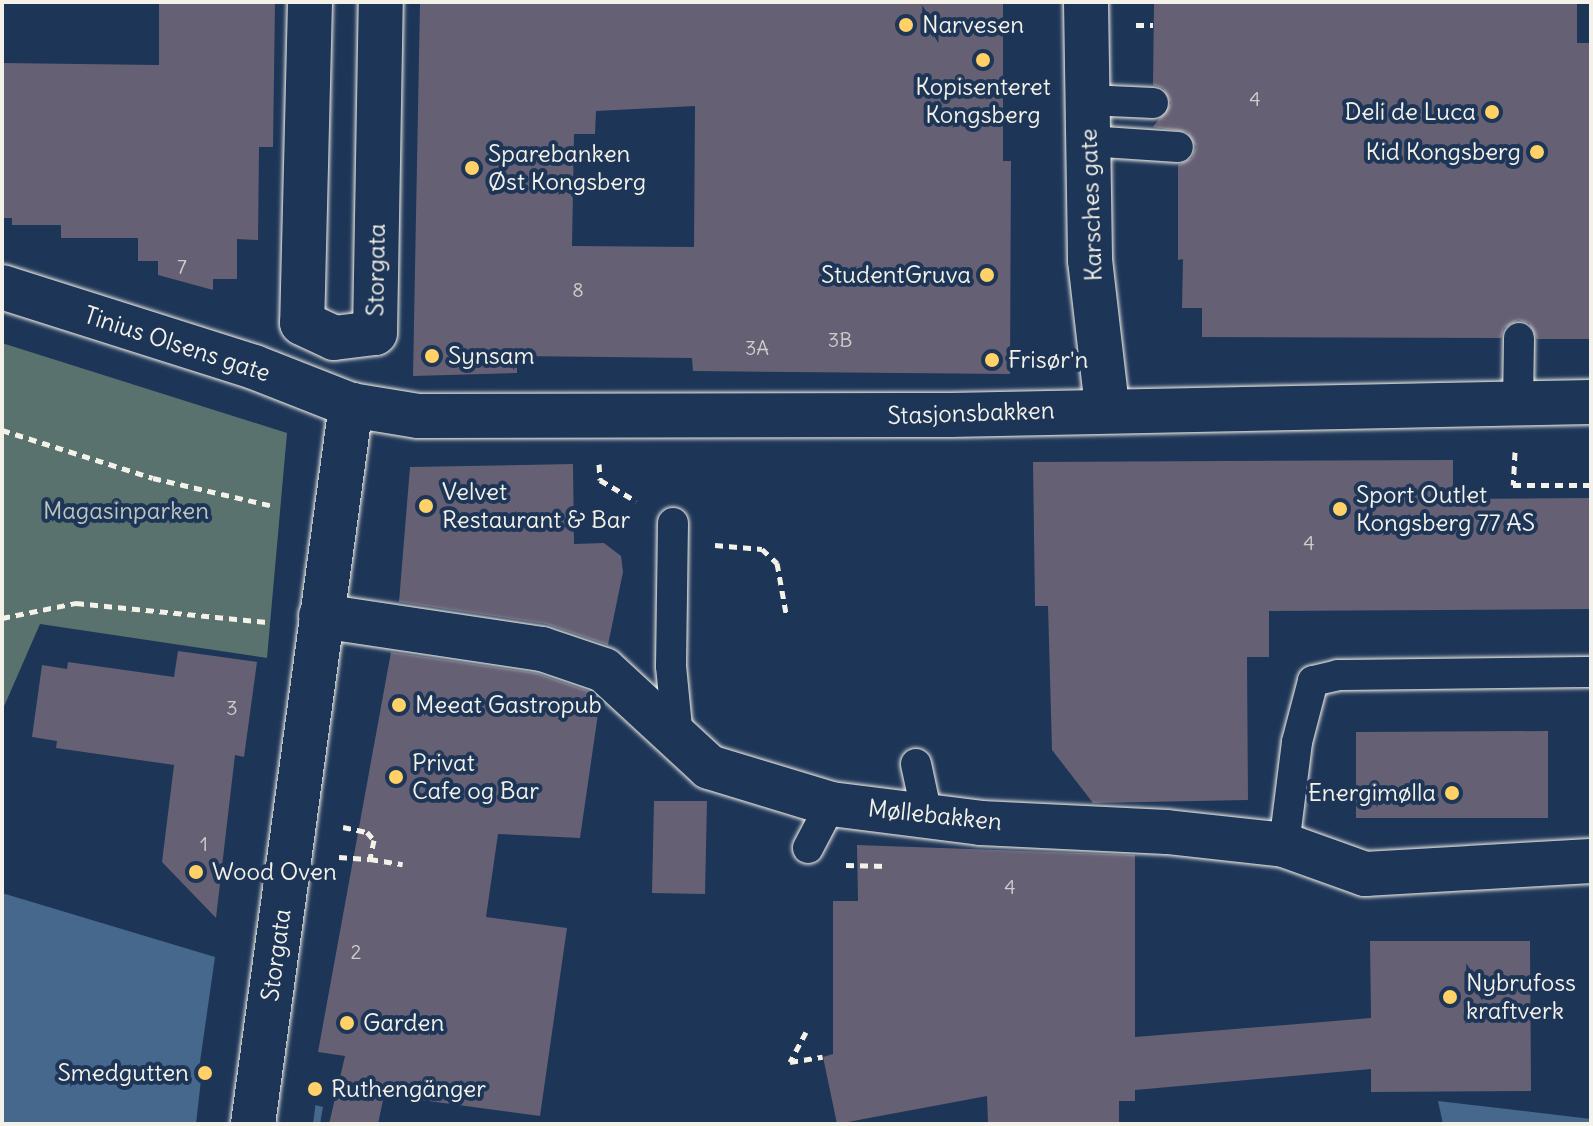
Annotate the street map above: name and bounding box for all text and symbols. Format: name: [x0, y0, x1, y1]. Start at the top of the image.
place label: Narvesen: [922, 11, 1024, 39]
marker: Narvesen: [897, 16, 915, 34]
marker: Kopisenteret Kongsberg: [974, 51, 992, 69]
place label: Kopisenteret Kongsberg: [915, 73, 1051, 129]
house number: 4: [1249, 86, 1261, 110]
place label: Deli de Luca: [1345, 98, 1476, 126]
marker: Deli de Luca: [1483, 103, 1501, 121]
street label: Karsches gate: [1074, 128, 1108, 282]
place label: Kid Kongsberg: [1366, 138, 1521, 166]
place label: Sparebanken Øst Kongsberg: [488, 140, 646, 196]
marker: Kid Kongsberg: [1528, 143, 1546, 161]
marker: Sparebanken Øst Kongsberg: [463, 159, 481, 177]
street label: Storgata: [361, 223, 391, 317]
house number: 7: [177, 254, 187, 278]
place label: StudentGruva: [821, 261, 971, 289]
marker: StudentGruva: [978, 266, 996, 284]
house number: 8: [572, 277, 584, 301]
street label: Tinius Olsens gate: [80, 300, 274, 388]
house number: 3B: [828, 327, 852, 351]
house number: 3A: [745, 335, 769, 359]
place label: Synsam: [448, 342, 535, 370]
place label: Frisør'n: [1008, 346, 1088, 374]
marker: Synsam: [423, 347, 441, 365]
marker: Frisør'n: [983, 351, 1001, 369]
street label: Stasjonsbakken: [887, 396, 1055, 430]
place label: Velvet Restaurant & Bar: [442, 478, 630, 534]
place label: Sport Outlet Kongsberg 77 AS: [1356, 481, 1535, 537]
park label: Magasinparken: [43, 497, 209, 525]
marker: Velvet Restaurant & Bar: [417, 497, 435, 515]
marker: Sport Outlet Kongsberg 77 AS: [1331, 500, 1349, 518]
house number: 4: [1303, 530, 1315, 554]
place label: Meeat Gastropub: [415, 691, 602, 719]
house number: 3: [226, 695, 238, 719]
marker: Meeat Gastropub: [390, 696, 408, 714]
place label: Privat Cafe og Bar: [412, 749, 539, 805]
marker: Privat Cafe og Bar: [387, 768, 405, 786]
place label: Energimølla: [1308, 779, 1436, 807]
marker: Energimølla: [1443, 784, 1461, 802]
street label: Møllebakken: [867, 794, 1003, 836]
house number: 1: [200, 831, 208, 855]
place label: Wood Oven: [212, 858, 337, 886]
marker: Wood Oven: [187, 863, 205, 881]
house number: 4: [1004, 874, 1016, 898]
street label: Storgata: [255, 907, 297, 1003]
house number: 2: [351, 939, 361, 963]
place label: Nybrufoss kraftverk: [1466, 969, 1576, 1025]
marker: Nybrufoss kraftverk: [1441, 988, 1459, 1006]
place label: Garden: [363, 1009, 444, 1037]
marker: Garden: [338, 1014, 356, 1032]
place label: Smedgutten: [57, 1059, 189, 1087]
marker: Smedgutten: [196, 1064, 214, 1082]
place label: Ruthengänger: [331, 1075, 486, 1103]
marker: Ruthengänger: [306, 1080, 324, 1098]

